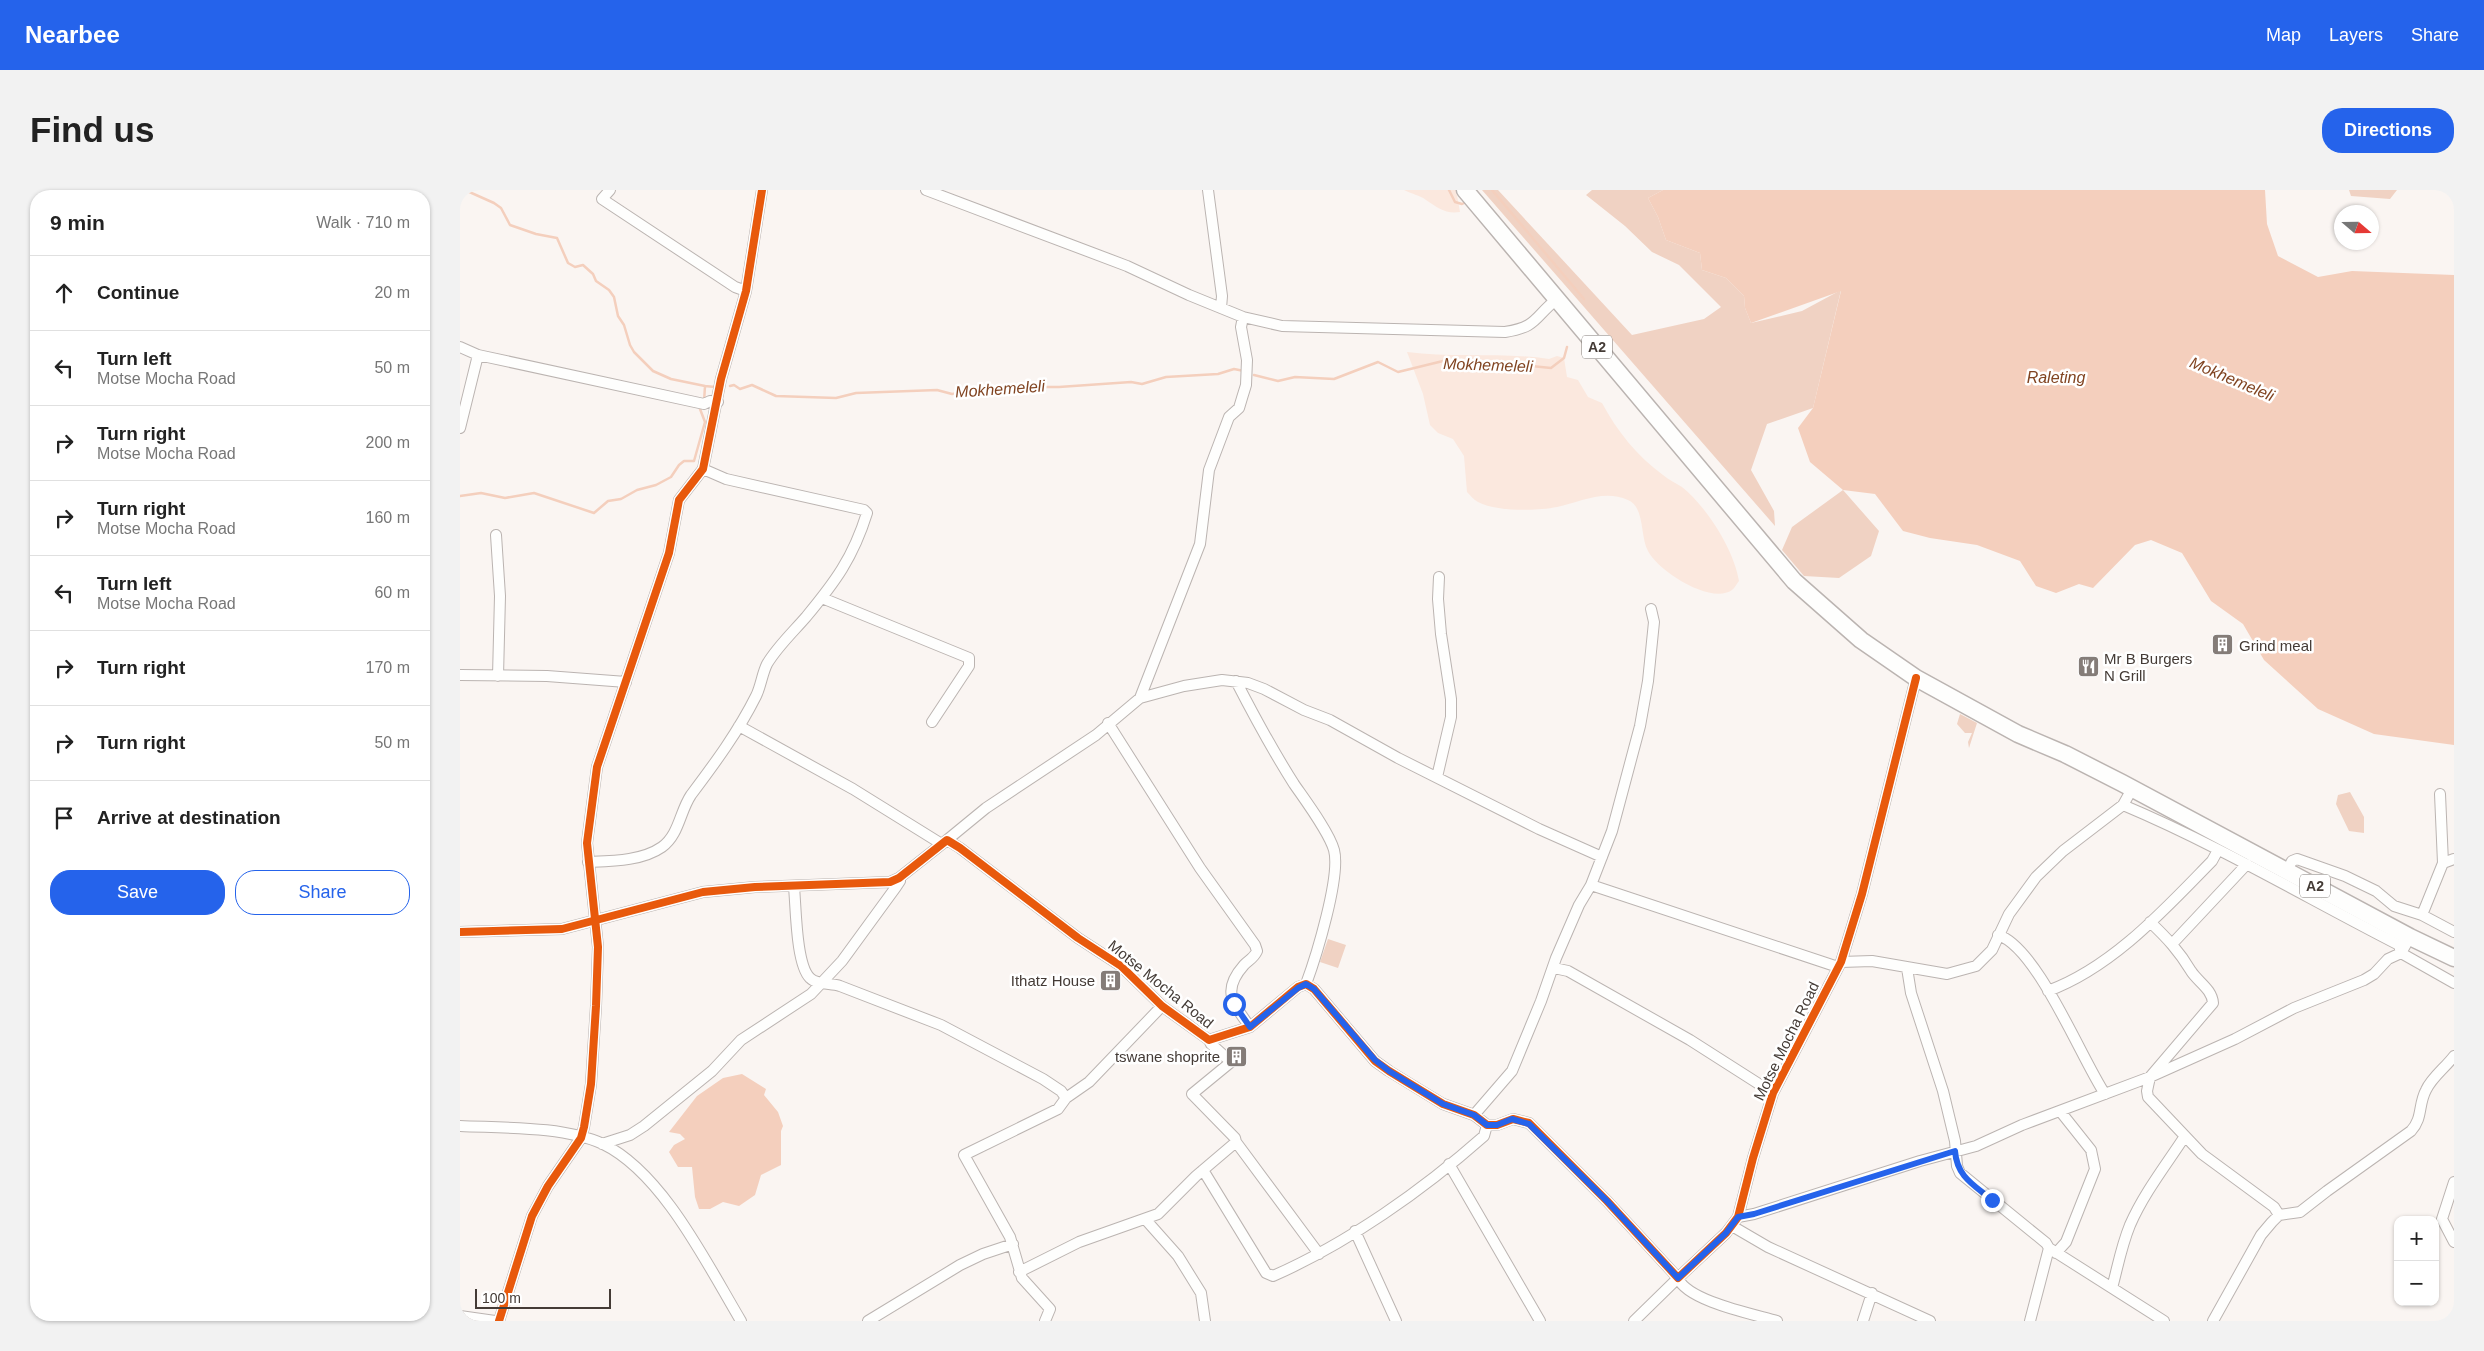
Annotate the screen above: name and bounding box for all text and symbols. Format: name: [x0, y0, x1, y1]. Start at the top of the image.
text: Nearbee: [25, 21, 120, 48]
text: Map: [2266, 25, 2301, 45]
text: Layers: [2329, 25, 2383, 45]
text: Share: [2411, 25, 2459, 45]
button: Directions: [2322, 108, 2454, 153]
text: Find us: [30, 110, 154, 149]
north arrow: [2334, 205, 2379, 250]
text: 9 min: [50, 211, 105, 234]
text: Walk · 710 m: [316, 214, 410, 231]
icon: ahead: [50, 279, 78, 307]
text: Continue: [97, 282, 179, 303]
text: 20 m: [374, 284, 410, 301]
road number: A2: [1582, 336, 1612, 358]
text: Turn left: [97, 348, 172, 369]
icon: left: [50, 354, 78, 382]
water label: Mokhemeleli: [2187, 354, 2277, 405]
water label: Mokhemeleli: [1443, 355, 1534, 375]
text: 50 m: [374, 359, 410, 376]
water label: Raleting: [2027, 369, 2085, 386]
text: Motse Mocha Road: [97, 370, 236, 387]
water label: Mokhemeleli: [955, 377, 1046, 401]
text: Turn right: [97, 423, 185, 444]
icon: right: [50, 429, 78, 457]
text: 200 m: [366, 434, 410, 451]
text: Motse Mocha Road: [97, 445, 236, 462]
text: Turn right: [97, 498, 185, 519]
icon: right: [50, 504, 78, 532]
text: 160 m: [366, 509, 410, 526]
text: Motse Mocha Road: [97, 520, 236, 537]
text: Turn left: [97, 573, 172, 594]
icon: left: [50, 579, 78, 607]
text: 60 m: [374, 584, 410, 601]
text: Motse Mocha Road: [97, 595, 236, 612]
building icon: Grind meal: [2211, 633, 2235, 657]
place label: Grind meal: [2239, 637, 2312, 654]
place label: Mr B Burgers N Grill: [2104, 650, 2192, 684]
icon: right: [50, 654, 78, 682]
restaurant icon: Mr B Burgers N Grill: [2076, 655, 2100, 679]
text: Turn right: [97, 657, 185, 678]
text: 170 m: [366, 659, 410, 676]
icon: right: [50, 729, 78, 757]
text: Turn right: [97, 732, 185, 753]
text: 50 m: [374, 734, 410, 751]
icon: arrive: [50, 804, 78, 832]
text: Arrive at destination: [97, 807, 281, 828]
button: Save: [50, 870, 225, 915]
button: Share: [235, 870, 410, 915]
road number: A2: [2300, 874, 2330, 898]
street label: Motse Mocha Road: [1105, 936, 1217, 1032]
building icon: Ithatz House: [1099, 968, 1123, 992]
place label: Ithatz House: [1011, 972, 1095, 989]
street label: Motse Mocha Road: [1750, 979, 1822, 1103]
route start: [1223, 993, 1246, 1016]
building icon: tswane shoprite: [1224, 1044, 1248, 1068]
place label: tswane shoprite: [1115, 1048, 1220, 1065]
route end: [1981, 1189, 2004, 1212]
map controls: [2394, 1216, 2439, 1306]
button: +: [2394, 1216, 2439, 1261]
button: −: [2394, 1261, 2439, 1306]
scale bar: [475, 1286, 611, 1309]
text: 100 m: [482, 1290, 521, 1306]

